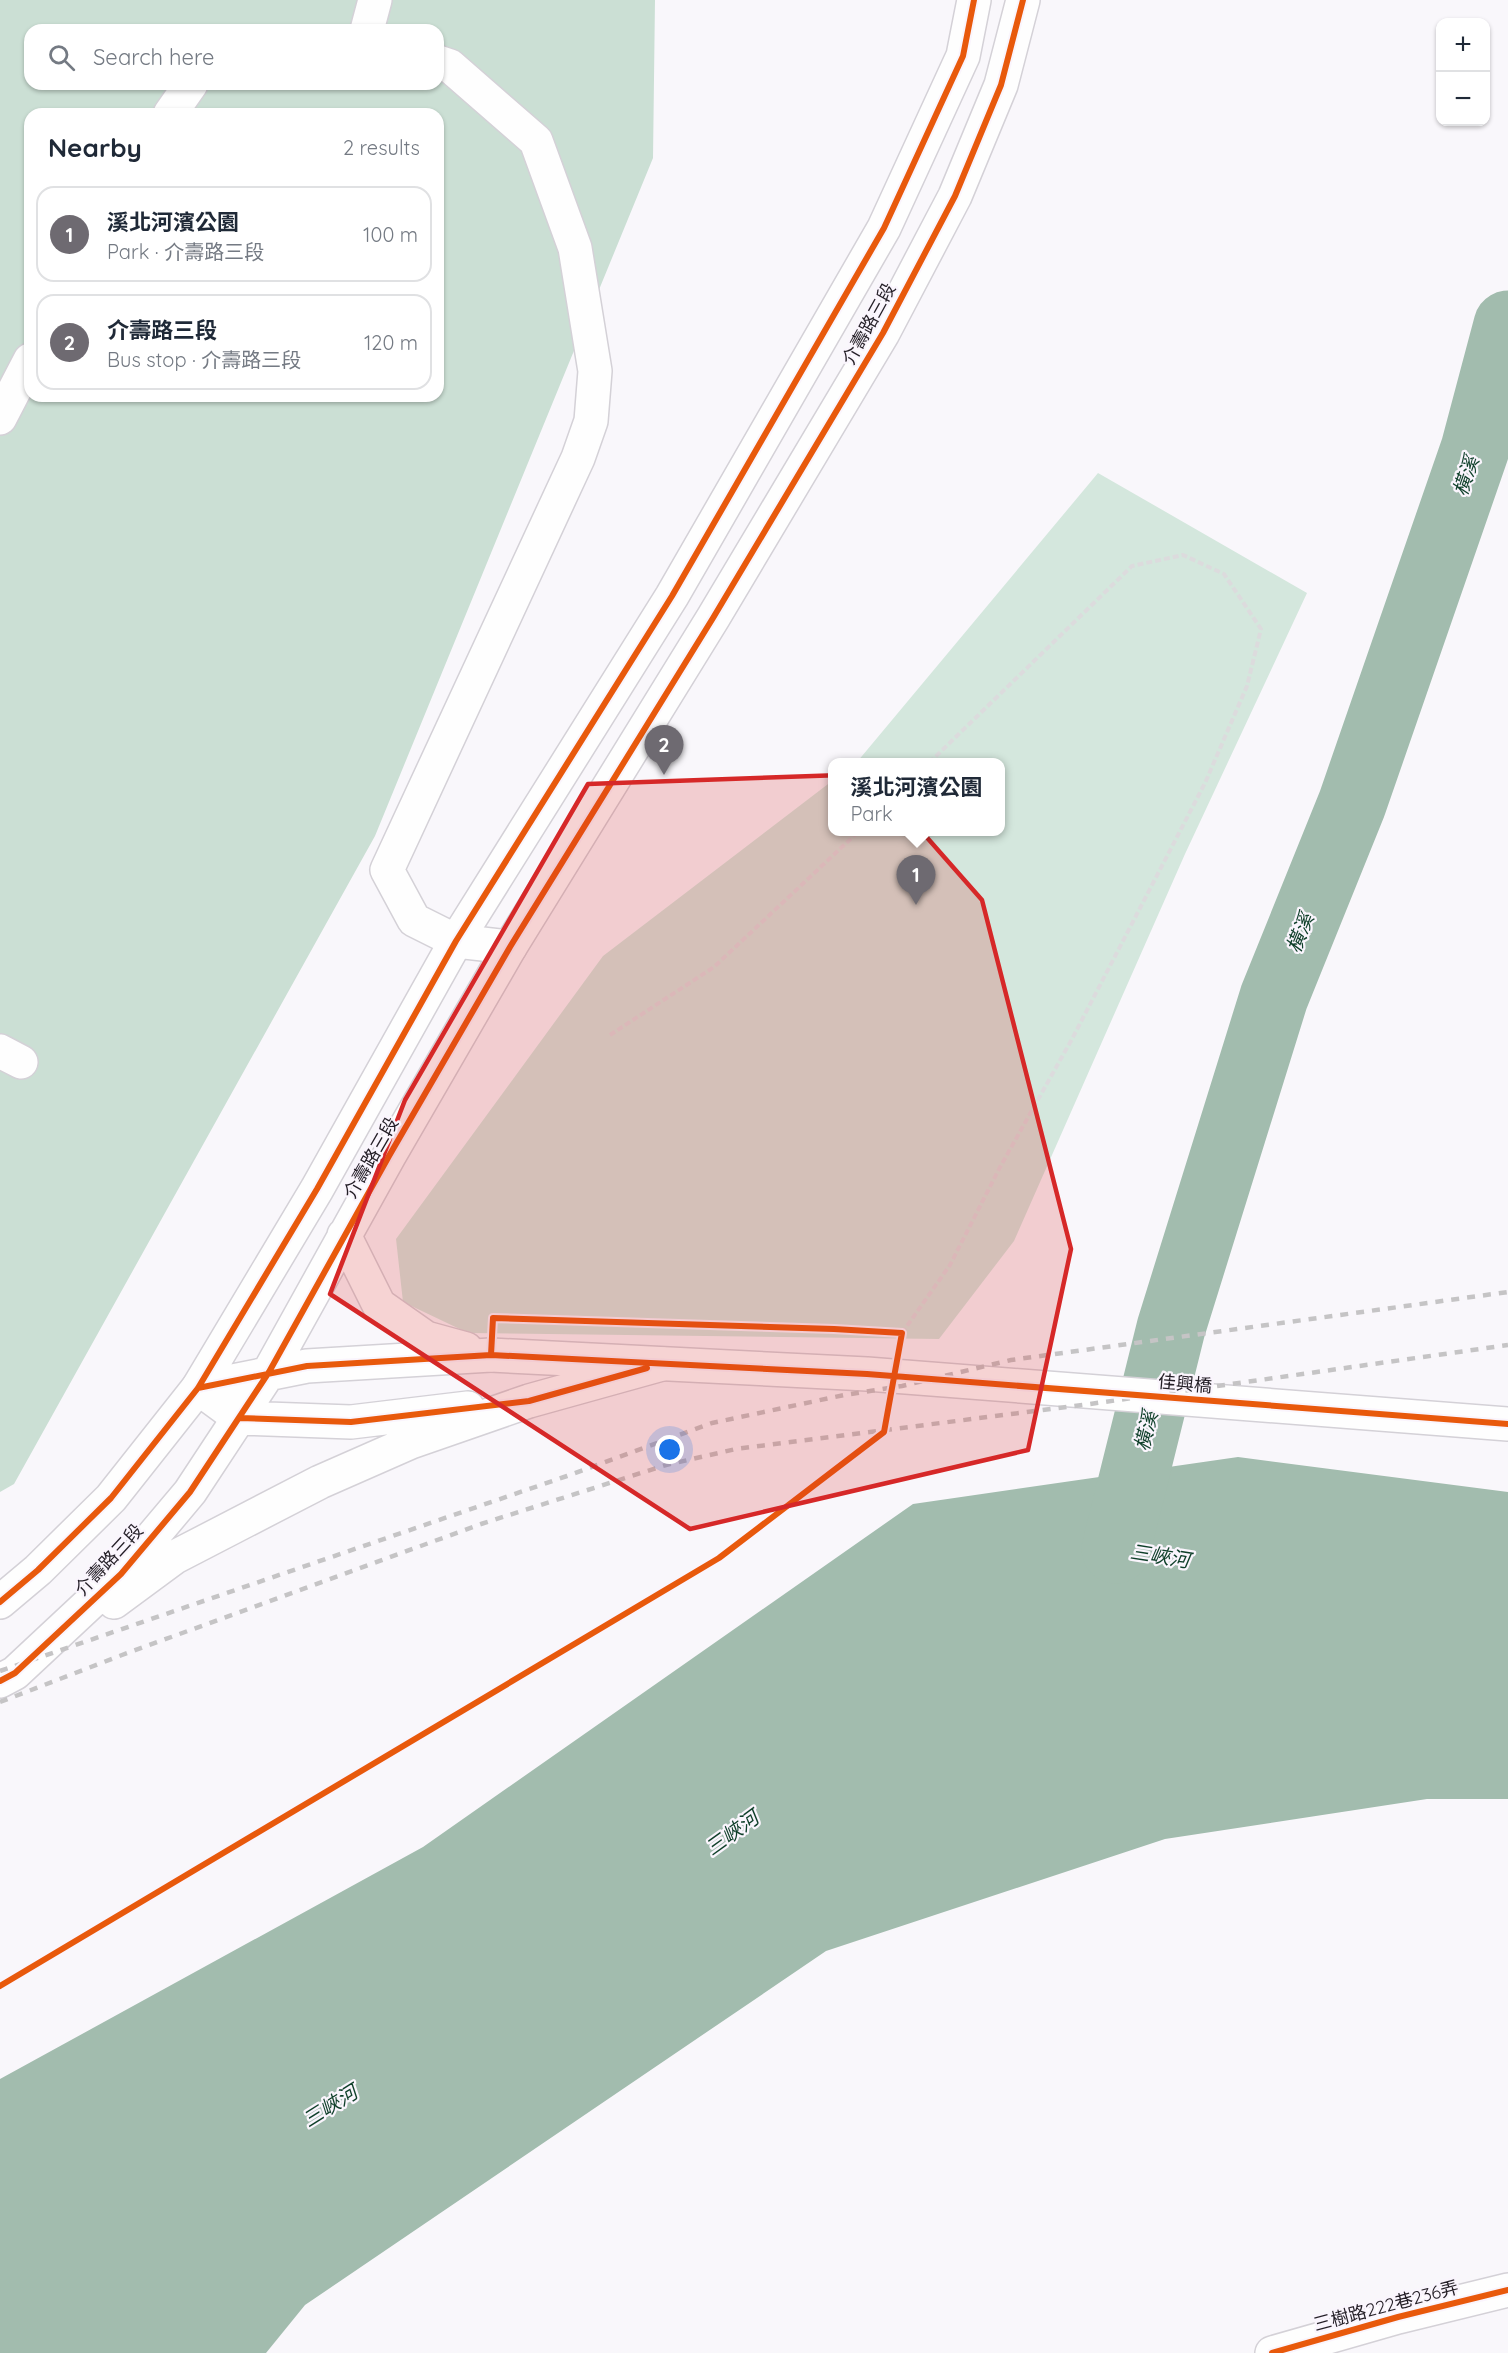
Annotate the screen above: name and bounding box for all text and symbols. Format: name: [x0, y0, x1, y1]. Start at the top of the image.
map controls: [1436, 18, 1490, 126]
button: +: [1436, 18, 1490, 72]
search box: [24, 24, 444, 90]
icon: search: [45, 41, 78, 74]
text: Search here: [93, 43, 214, 71]
button: −: [1436, 72, 1490, 126]
text: Nearby: [48, 131, 142, 164]
text: 2 results: [343, 135, 420, 160]
text: 溪北河濱公園: [107, 208, 239, 236]
text: 1: [66, 222, 73, 247]
text: 100 m: [363, 222, 418, 247]
text: Park · 介壽路三段: [107, 239, 264, 264]
street label: 介壽路三段: [837, 279, 900, 369]
text: 介壽路三段: [107, 316, 217, 344]
text: 2: [64, 330, 75, 355]
text: 120 m: [364, 330, 418, 355]
text: Bus stop · 介壽路三段: [107, 347, 301, 372]
water label: 橫溪: [1447, 450, 1485, 499]
pin: 2: [644, 726, 684, 775]
popup: [828, 758, 1005, 836]
text: 溪北河濱公園: [850, 773, 983, 801]
text: Park: [850, 801, 893, 826]
pin: 1: [896, 856, 936, 905]
water label: 橫溪: [1280, 907, 1320, 956]
street label: 介壽路三段: [338, 1113, 403, 1202]
street label: 佳興橋: [1157, 1370, 1213, 1397]
water label: 橫溪: [1129, 1406, 1163, 1453]
your location: [655, 1435, 684, 1464]
street label: 介壽路三段: [70, 1519, 148, 1600]
water label: 三峽河: [1128, 1538, 1196, 1573]
water label: 三峽河: [700, 1802, 767, 1860]
water label: 三峽河: [298, 2077, 365, 2132]
street label: 三樹路222巷236弄: [1311, 2275, 1461, 2336]

